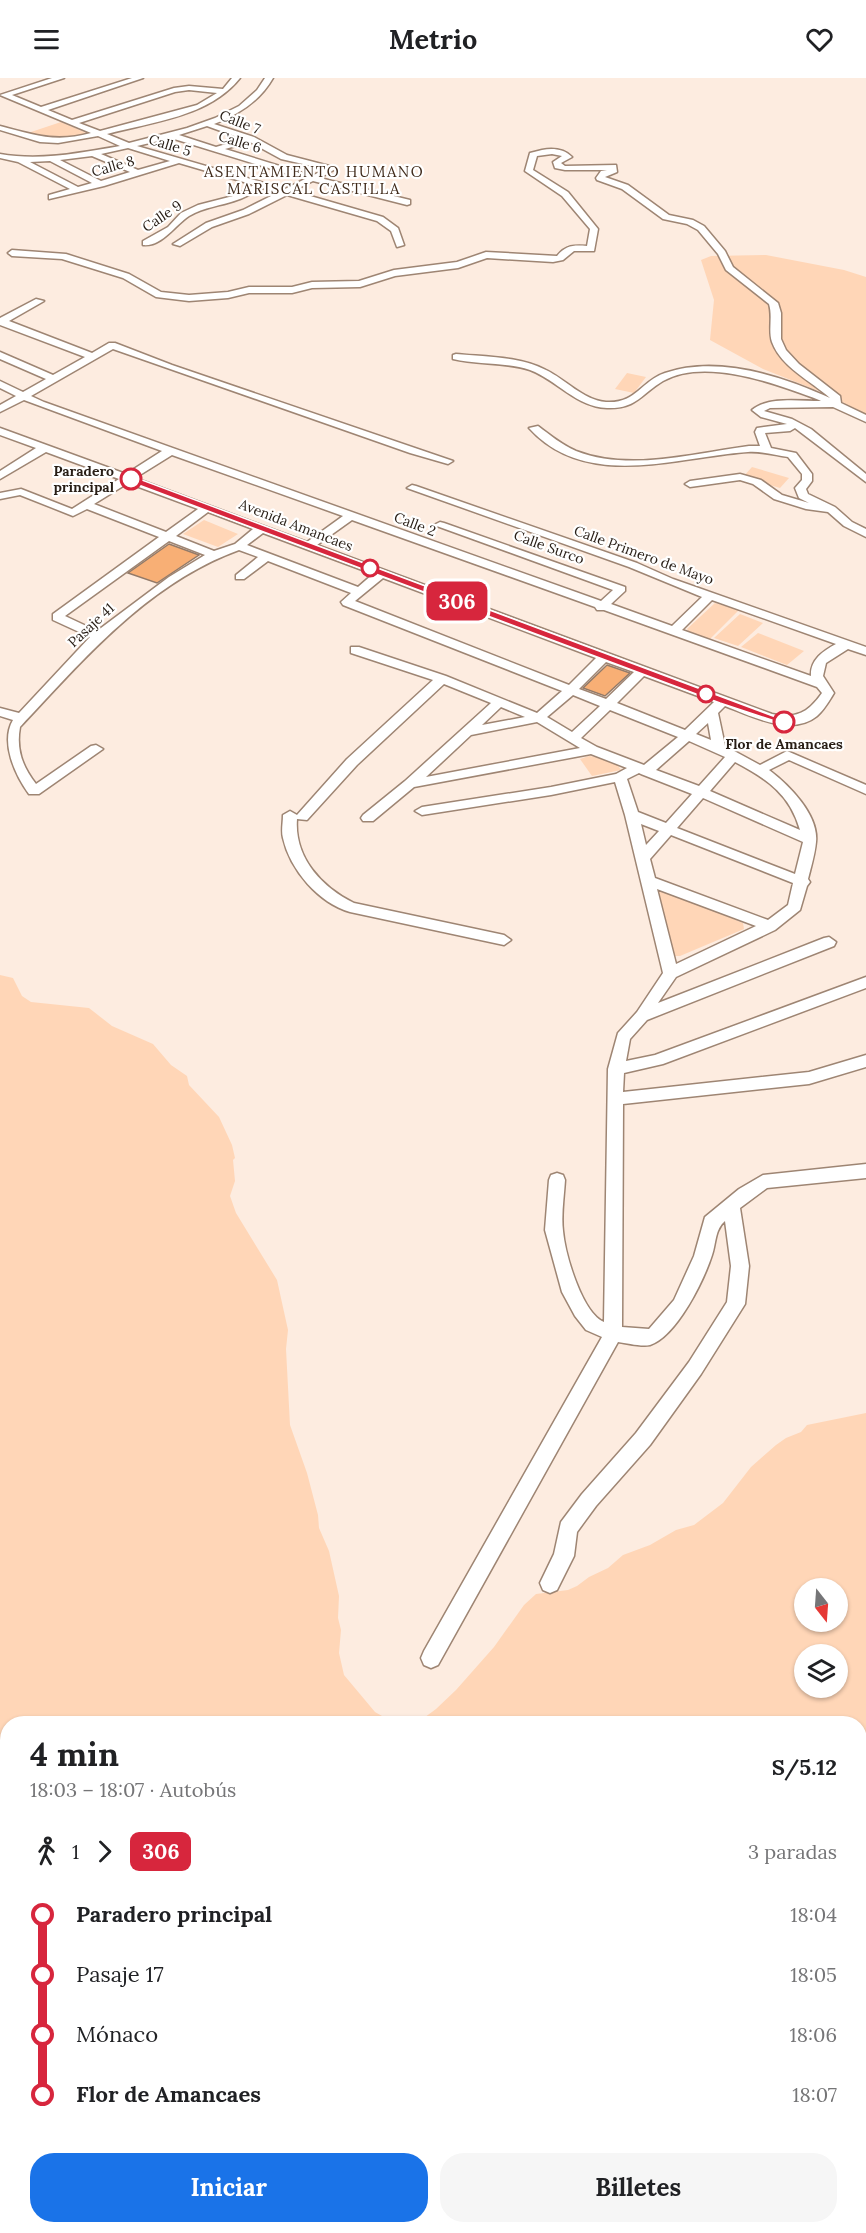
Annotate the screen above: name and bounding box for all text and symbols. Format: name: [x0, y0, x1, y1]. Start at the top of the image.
text: Metrio: [389, 22, 477, 56]
icon: menu: [30, 23, 63, 56]
icon: heart: [803, 23, 836, 56]
street label: Calle 7: [217, 106, 263, 138]
street label: Calle 6: [216, 127, 264, 157]
street label: Calle 5: [147, 130, 193, 160]
street label: Calle 8: [89, 151, 137, 181]
district label: ASENTAMIENTO HUMANO MARISCAL CASTILLA: [203, 162, 424, 198]
street label: Calle 9: [139, 196, 185, 236]
place label: Paradero principal: [53, 462, 115, 496]
marker: Paradero principal: [120, 468, 142, 490]
street label: Avenida Amancaes: [236, 495, 355, 555]
street label: Calle 2: [392, 508, 438, 540]
street label: Calle Primero de Mayo: [572, 521, 716, 589]
street label: Calle Surco: [511, 526, 587, 568]
unlabelled marker: [361, 559, 379, 577]
line badge: 306: [422, 582, 492, 620]
text: 306: [438, 588, 476, 615]
street label: Pasaje 41: [64, 599, 118, 651]
unlabelled marker: [697, 685, 715, 703]
marker: Flor de Amancaes: [773, 711, 795, 733]
place label: Flor de Amancaes: [725, 735, 843, 753]
north arrow: [794, 1578, 848, 1632]
map controls: [794, 1578, 848, 1698]
button: layers: [794, 1644, 848, 1698]
text: 4 min: [30, 1733, 119, 1775]
text: S/5.12: [772, 1753, 837, 1781]
text: 18:03 – 18:07 · Autobús: [30, 1777, 236, 1802]
icon: walk: [30, 1835, 63, 1868]
icon: forward: [88, 1835, 121, 1868]
text: 306: [142, 1838, 179, 1865]
text: 1: [72, 1839, 79, 1864]
text: 3 paradas: [748, 1839, 837, 1864]
text: Paradero principal: [76, 1900, 272, 1928]
text: 18:04: [790, 1902, 837, 1927]
text: Pasaje 17: [76, 1960, 164, 1988]
text: 18:05: [790, 1962, 837, 1987]
text: Mónaco: [76, 2020, 158, 2048]
text: 18:06: [790, 2022, 837, 2047]
text: Flor de Amancaes: [76, 2080, 261, 2108]
text: 18:07: [792, 2082, 837, 2107]
button: Iniciar: [30, 2153, 428, 2222]
button: Billetes: [440, 2153, 837, 2222]

